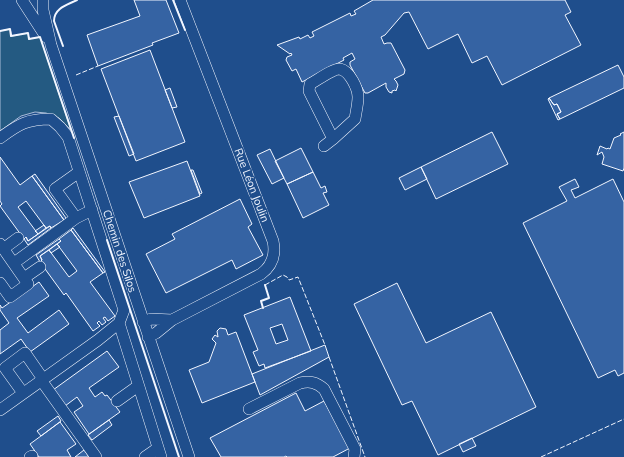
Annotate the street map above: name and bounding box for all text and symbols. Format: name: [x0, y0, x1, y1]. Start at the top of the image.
street label: Rue Léon Joulin: [231, 146, 273, 224]
street label: Chemin des Silos: [100, 208, 140, 294]

